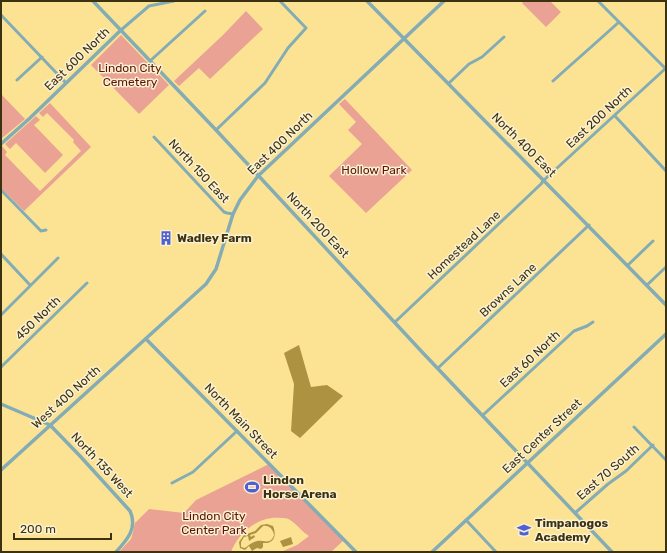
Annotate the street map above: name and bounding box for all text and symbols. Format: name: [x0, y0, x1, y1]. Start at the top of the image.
street label: East 600 North: [42, 24, 112, 94]
park label: Lindon City Cemetery: [98, 61, 162, 89]
street label: East 200 North: [563, 83, 635, 151]
street label: East 400 North: [245, 108, 315, 178]
street label: North 400 East: [489, 110, 559, 180]
street label: North 150 East: [166, 136, 232, 206]
park label: Hollow Park: [341, 163, 407, 177]
street label: North 200 East: [284, 189, 352, 261]
street label: Homestead Lane: [425, 207, 504, 282]
building icon: Wadley Farm: [158, 230, 174, 246]
place label: Wadley Farm: [177, 231, 252, 245]
street label: Browns Lane: [477, 260, 539, 320]
street label: 450 North: [13, 293, 63, 343]
street label: East 60 North: [497, 328, 563, 390]
street label: West 400 North: [29, 363, 103, 431]
street label: North Main Street: [202, 381, 281, 462]
street label: East Center Street: [500, 396, 585, 476]
street label: North 135 West: [68, 430, 136, 501]
street label: East 70 South: [574, 441, 642, 503]
place label: Lindon Horse Arena: [263, 473, 337, 501]
sports icon: Lindon Horse Arena: [244, 479, 260, 495]
park label: Lindon City Center Park: [181, 509, 248, 537]
scale bar: [14, 515, 111, 541]
place label: Timpanogos Academy: [535, 516, 609, 544]
text: 200 m: [20, 522, 56, 536]
school or university icon: Timpanogos Academy: [516, 522, 532, 538]

